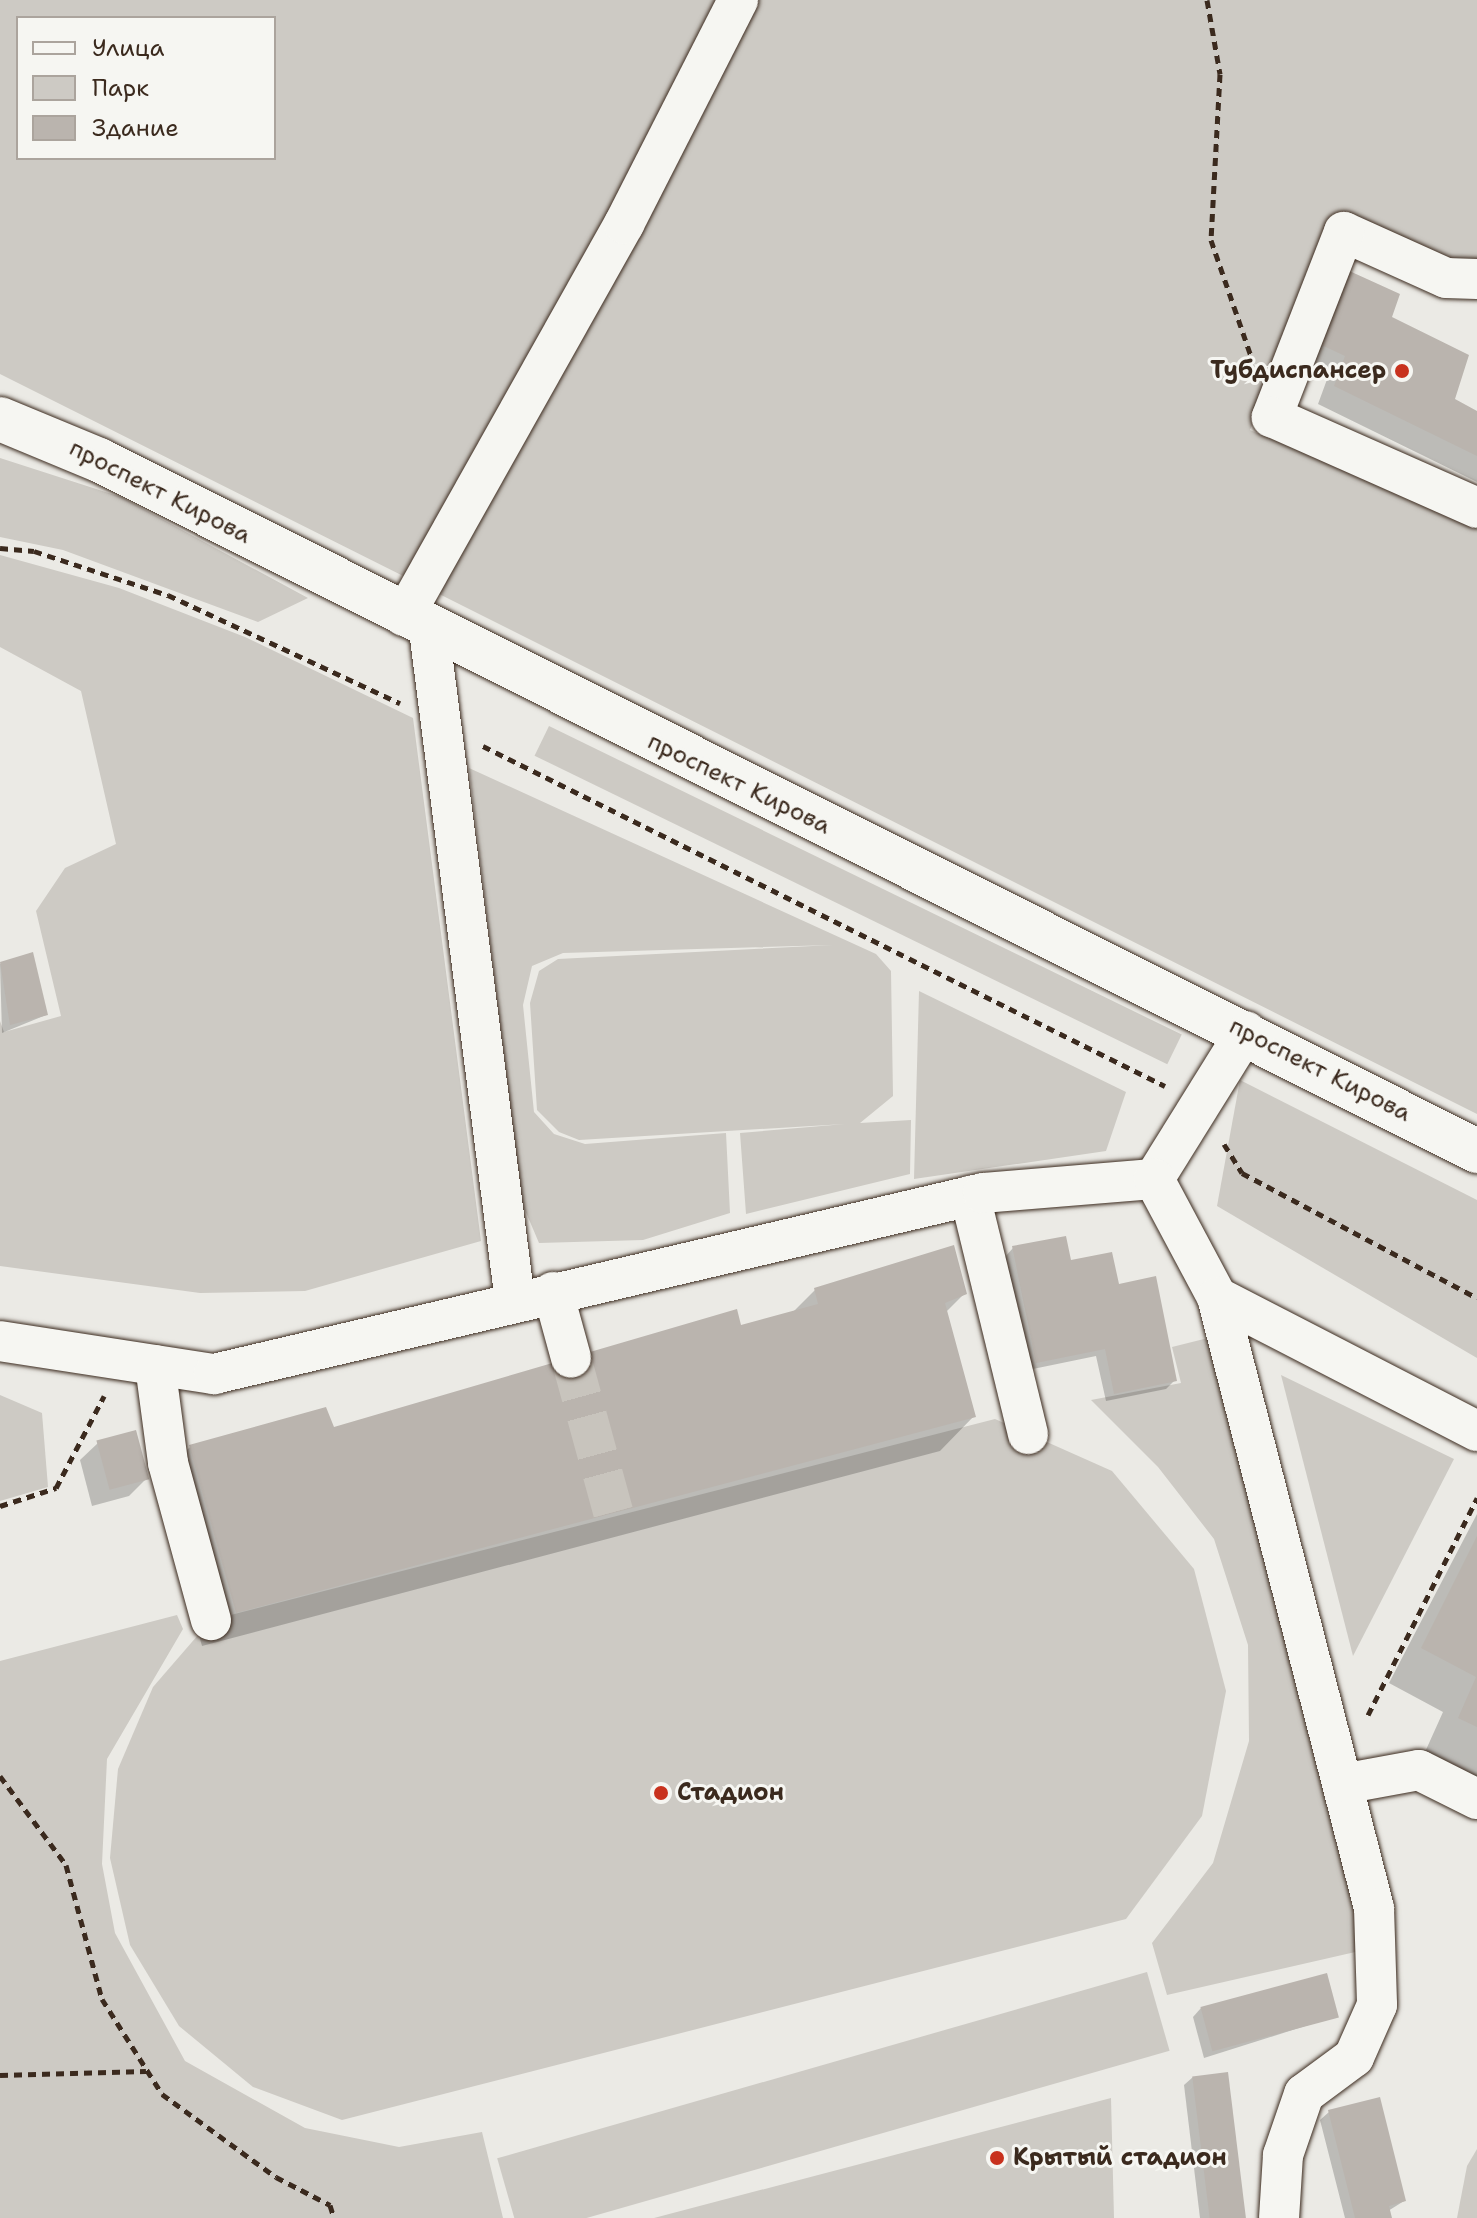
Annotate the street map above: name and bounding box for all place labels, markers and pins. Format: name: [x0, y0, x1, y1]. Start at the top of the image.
place label: Тубдиспансер: [1210, 357, 1386, 385]
marker: Тубдиспансер: [1393, 362, 1411, 380]
place label: Стадион: [677, 1779, 784, 1807]
marker: Стадион: [652, 1784, 670, 1802]
place label: Крытый стадион: [1013, 2144, 1227, 2172]
marker: Крытый стадион: [988, 2149, 1006, 2167]

